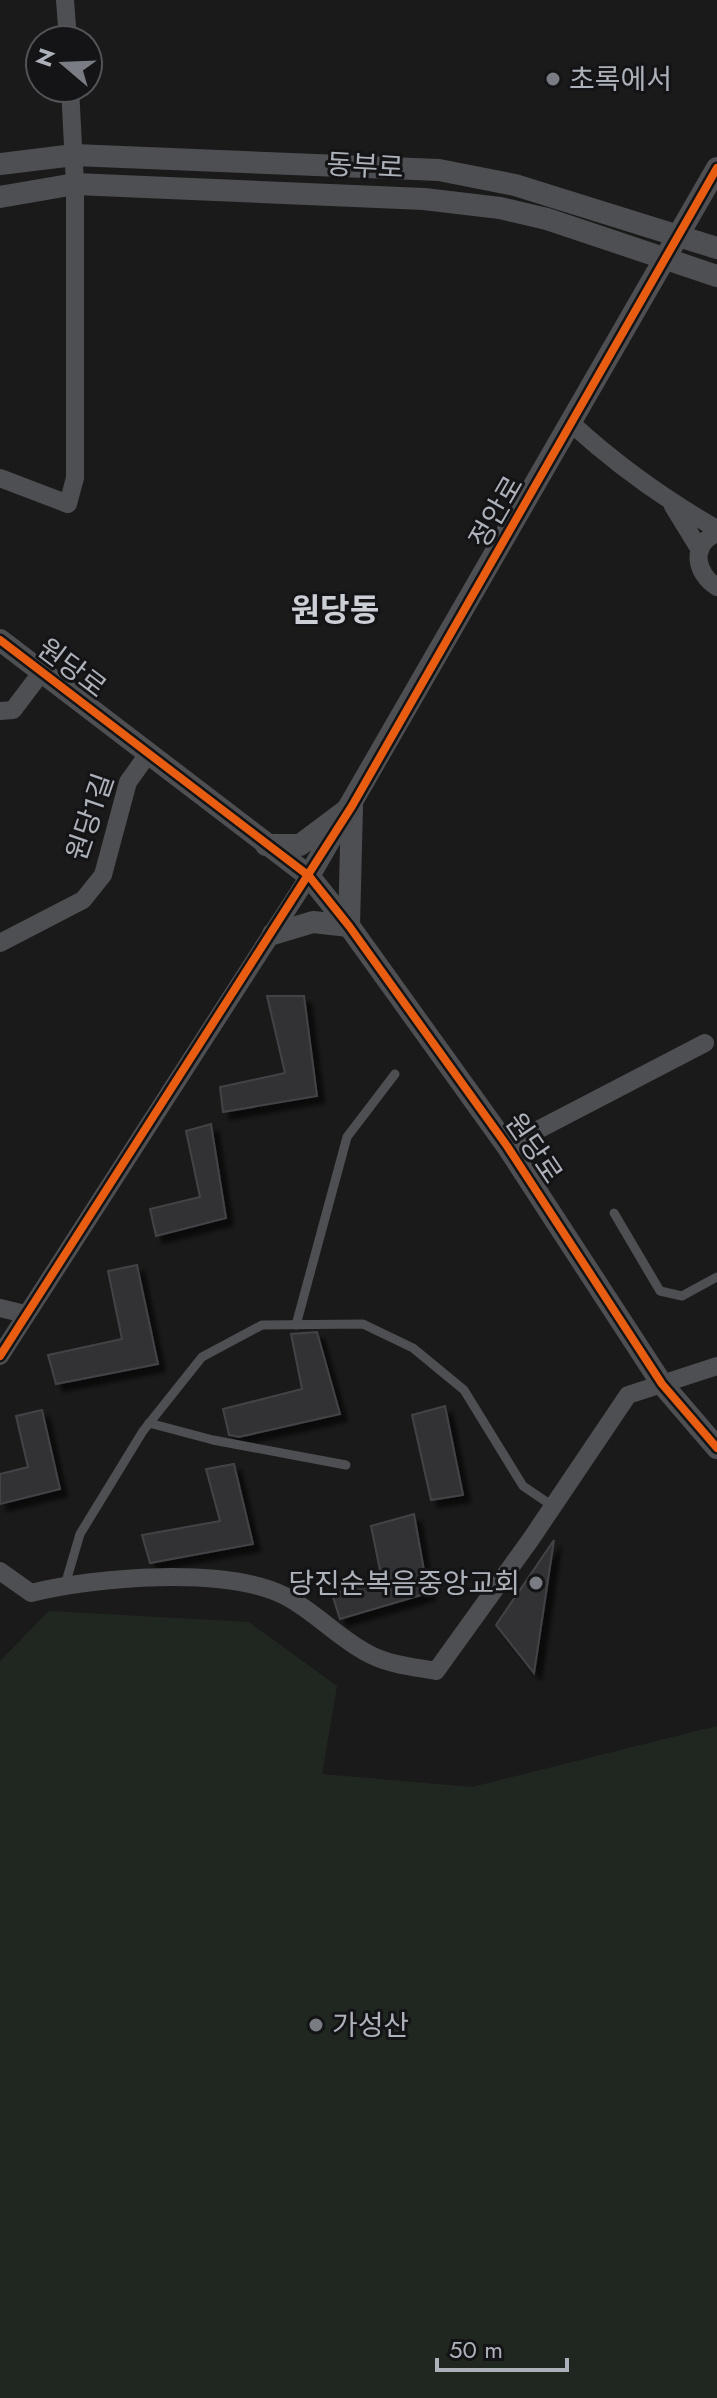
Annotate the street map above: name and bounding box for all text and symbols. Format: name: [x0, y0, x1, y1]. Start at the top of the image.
north arrow: [24, 24, 104, 104]
text: N: [27, 44, 63, 71]
place label: 초록에서: [569, 59, 672, 100]
marker: 초록에서: [544, 70, 562, 88]
street label: 동부로: [325, 144, 405, 188]
street label: 정안로: [459, 468, 533, 556]
district label: 원당동: [291, 587, 379, 633]
street label: 원당로: [29, 628, 115, 708]
street label: 원당1길: [56, 768, 124, 866]
street label: 원당로: [495, 1105, 573, 1191]
place label: 당진순복음중앙교회: [288, 1563, 520, 1604]
marker: 당진순복음중앙교회: [527, 1574, 545, 1592]
place label: 가성산: [332, 2005, 409, 2046]
marker: 가성산: [307, 2016, 325, 2034]
scale bar: [437, 2322, 567, 2372]
text: 50 m: [449, 2332, 503, 2367]

